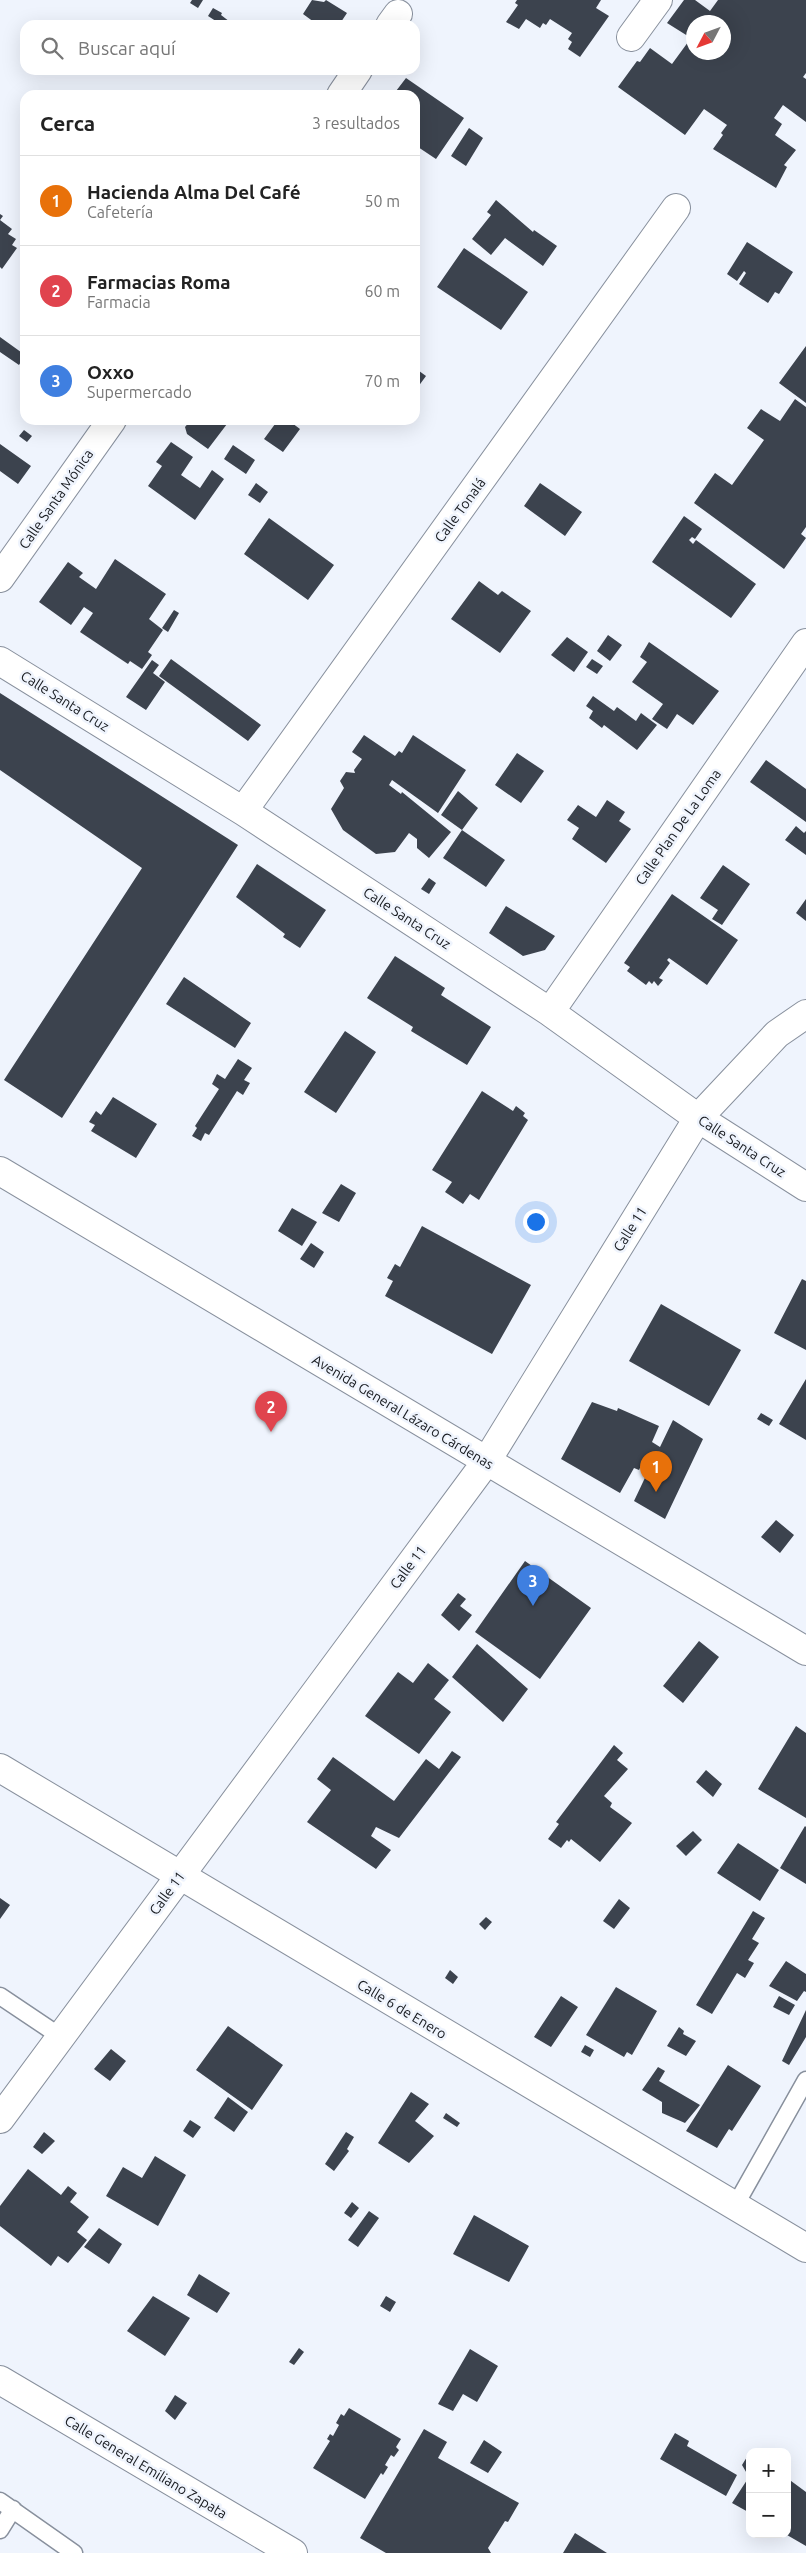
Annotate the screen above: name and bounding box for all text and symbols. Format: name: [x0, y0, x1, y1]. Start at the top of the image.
north arrow: [686, 15, 731, 60]
search box: [20, 20, 420, 75]
icon: search: [38, 34, 66, 62]
text: Buscar aquí: [78, 37, 176, 59]
text: Cerca: [40, 111, 95, 135]
text: 3 resultados: [312, 114, 400, 132]
text: Hacienda Alma Del Café: [87, 181, 301, 203]
text: 1: [51, 192, 61, 210]
text: 50 m: [364, 192, 400, 210]
text: Cafetería: [87, 203, 153, 221]
text: Farmacias Roma: [87, 271, 231, 293]
text: 2: [51, 282, 61, 300]
text: 60 m: [364, 282, 400, 300]
text: Farmacia: [87, 293, 151, 311]
text: Oxxo: [87, 361, 134, 383]
text: 3: [51, 372, 61, 390]
text: 70 m: [364, 372, 400, 390]
text: Supermercado: [87, 383, 192, 401]
street label: Calle Santa Mónica: [16, 446, 96, 552]
street label: Calle Tonalá: [431, 475, 489, 545]
street label: Calle Santa Cruz: [18, 668, 112, 734]
street label: Calle Plan De La Loma: [632, 766, 724, 888]
street label: Calle Santa Cruz: [360, 884, 454, 952]
street label: Calle Santa Cruz: [695, 1112, 789, 1180]
street label: Calle 11: [610, 1204, 650, 1254]
your location: [523, 1209, 549, 1235]
street label: Avenida General Lázaro Cárdenas: [310, 1351, 496, 1473]
pin: 2: [255, 1391, 287, 1432]
pin: 1: [640, 1451, 672, 1492]
street label: Calle 11: [387, 1542, 429, 1592]
pin: 3: [517, 1565, 549, 1606]
street label: Calle 11: [146, 1868, 188, 1918]
street label: Calle 6 de Enero: [354, 1976, 450, 2042]
street label: Calle General Emiliano Zapata: [62, 2412, 230, 2522]
map controls: [746, 2448, 791, 2538]
button: +: [746, 2448, 791, 2493]
button: −: [746, 2493, 791, 2538]

